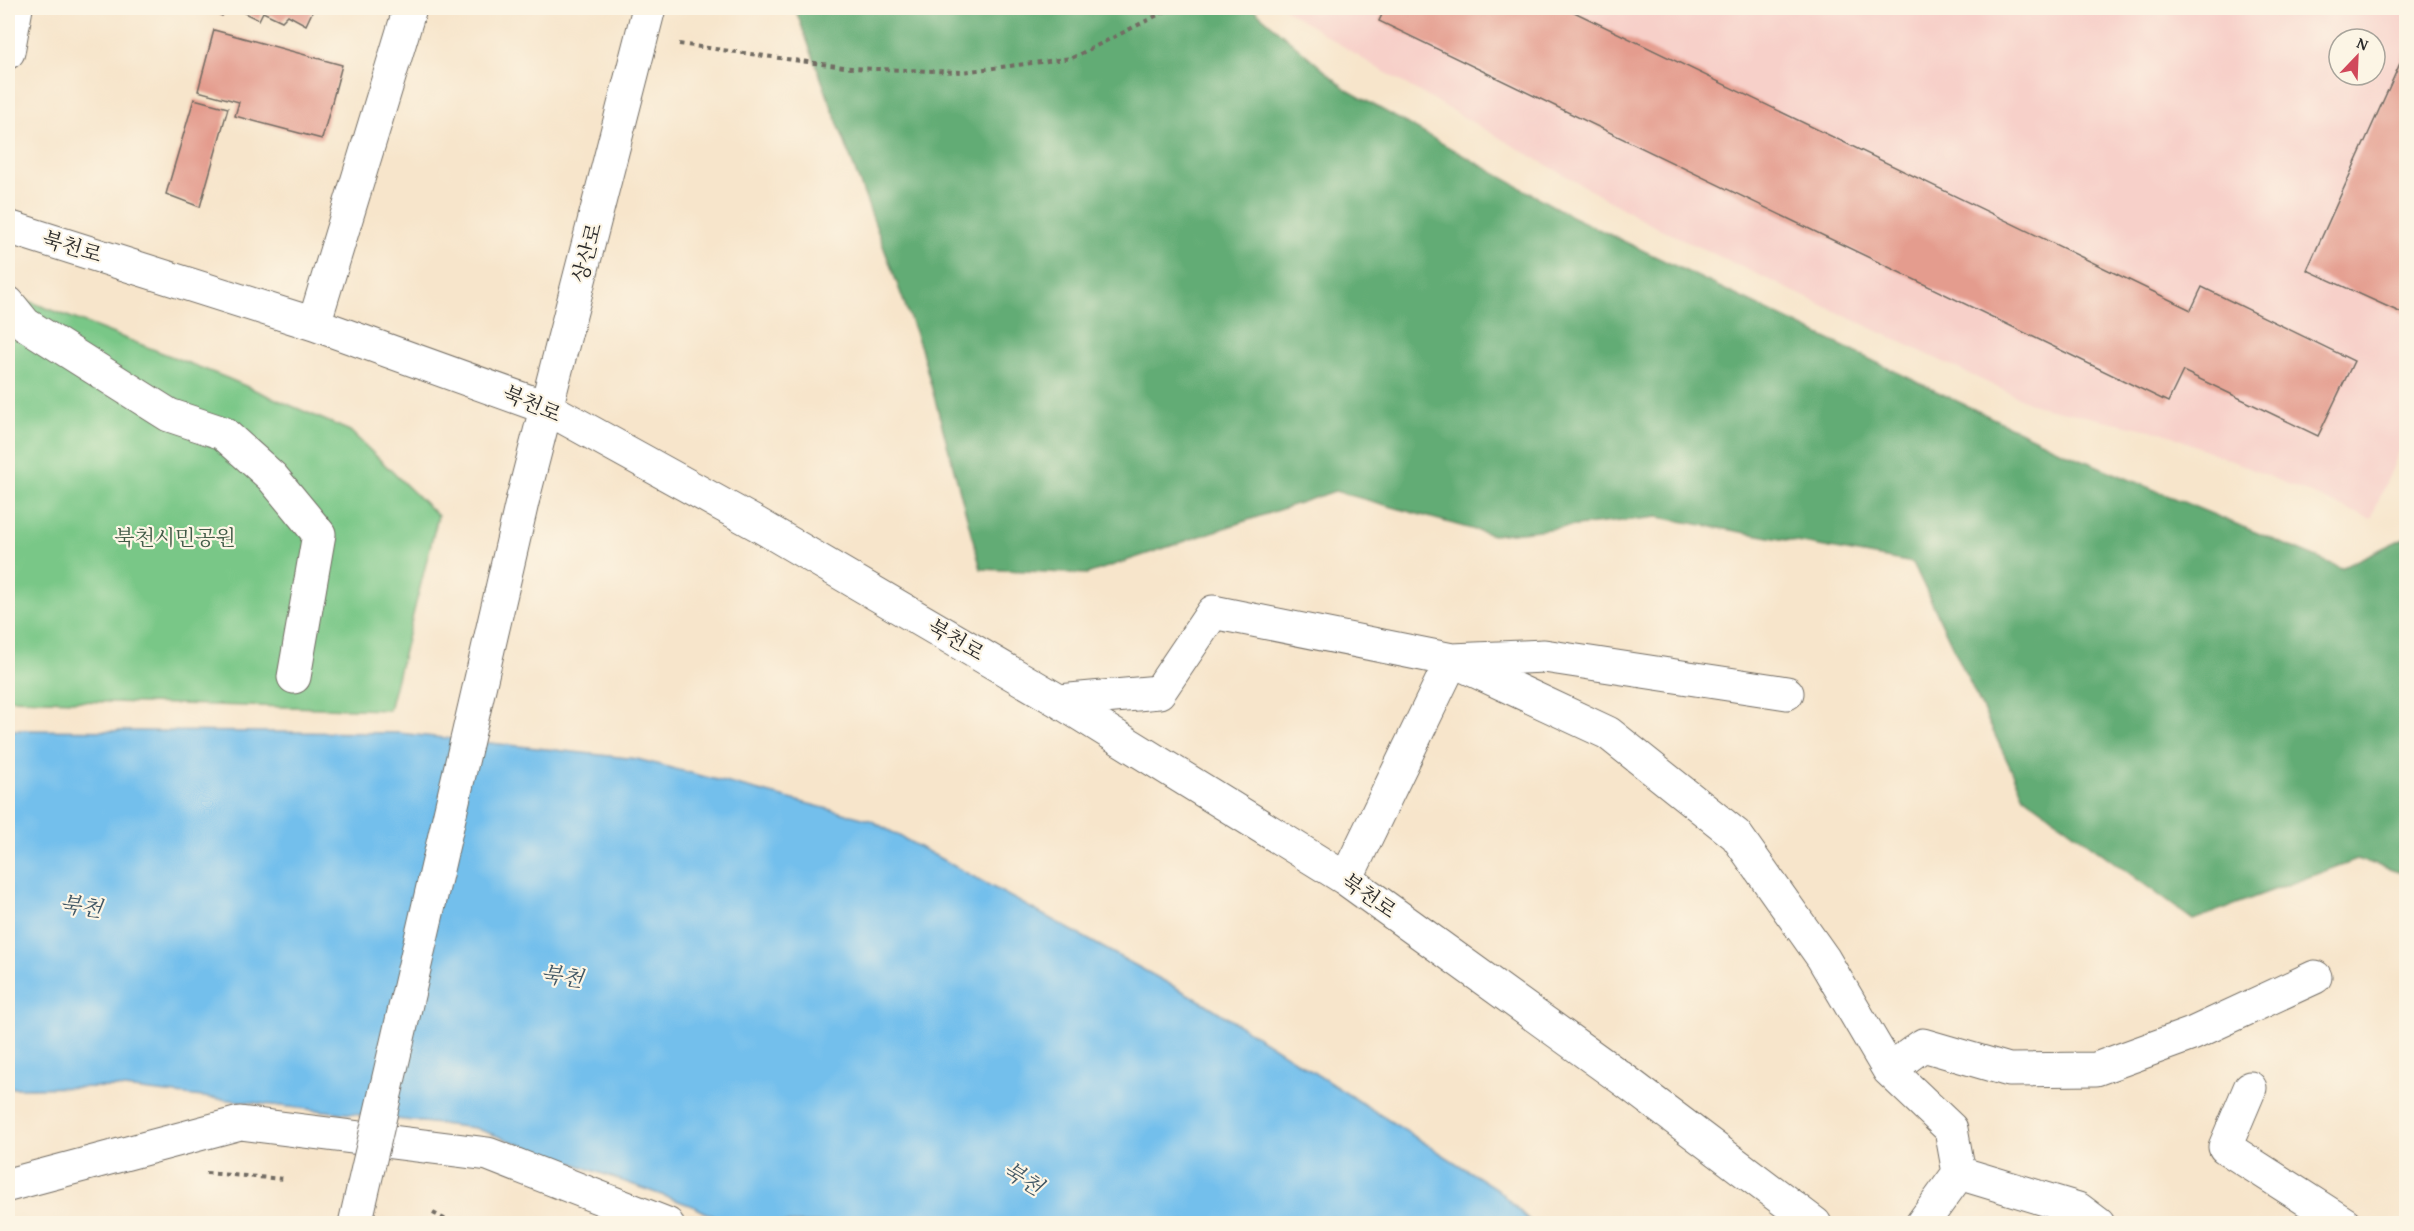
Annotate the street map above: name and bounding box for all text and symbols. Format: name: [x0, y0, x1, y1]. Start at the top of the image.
north arrow: [2327, 27, 2387, 87]
text: N: [2353, 30, 2373, 56]
street label: 상산로: [564, 219, 609, 286]
street label: 북천로: [39, 223, 106, 270]
street label: 북천로: [498, 377, 566, 430]
park label: 북천시민공원: [114, 522, 236, 553]
street label: 북천로: [922, 611, 990, 668]
street label: 북천로: [1335, 865, 1403, 926]
water label: 북천: [58, 887, 106, 925]
water label: 북천: [539, 957, 587, 995]
water label: 북천: [996, 1153, 1051, 1204]

